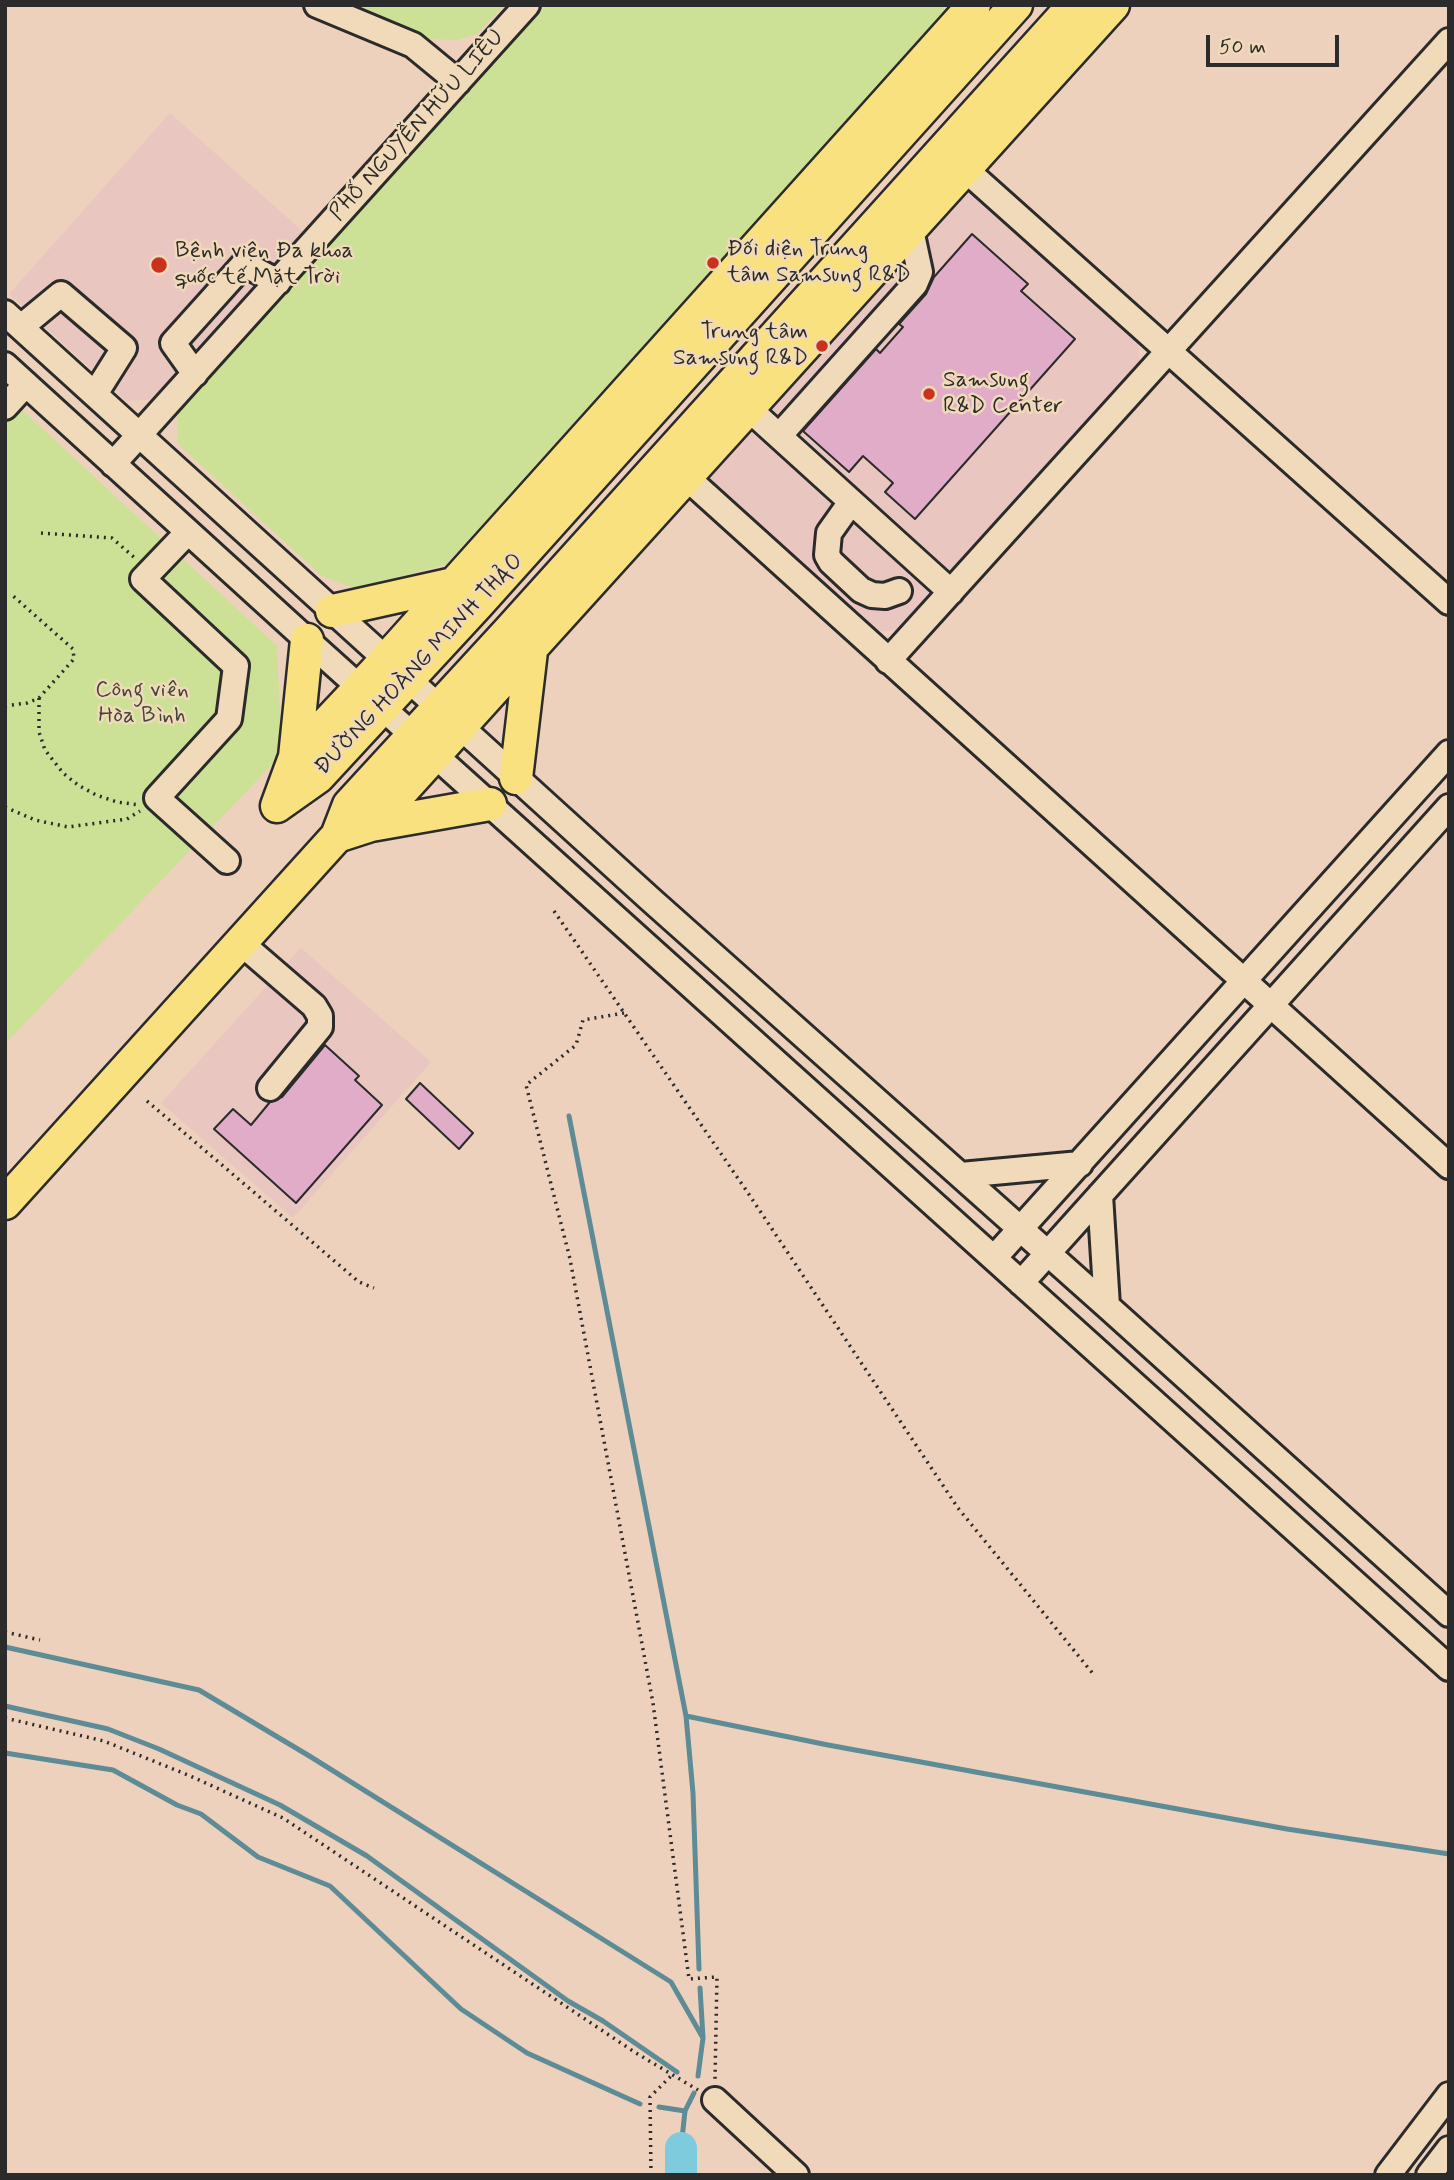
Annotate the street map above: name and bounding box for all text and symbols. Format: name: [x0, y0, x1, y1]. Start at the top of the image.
scale bar: [1209, 21, 1342, 65]
street label: PHỐ NGUYỄN HỮU LIÊU: [325, 25, 511, 227]
text: 50 m: [1219, 33, 1266, 61]
place label: Đối diện Trung tâm Samsung R&D: [727, 236, 911, 290]
place label: Bệnh viện Đa khoa quốc tế Mặt Trời: [175, 238, 353, 292]
marker: Bệnh viện Đa khoa quốc tế Mặt Trời: [149, 255, 169, 275]
marker: Đối diện Trung tâm Samsung R&D: [705, 255, 721, 271]
place label: Trung tâm Samsung R&D: [673, 319, 808, 373]
marker: Trung tâm Samsung R&D: [814, 338, 830, 354]
place label: Samsung R&D Center: [943, 367, 1063, 421]
marker: Samsung R&D Center: [921, 386, 937, 402]
street label: ĐƯỜNG HOÀNG MINH THẢO: [310, 548, 530, 782]
park label: Công viên Hòa Bình: [95, 677, 189, 731]

